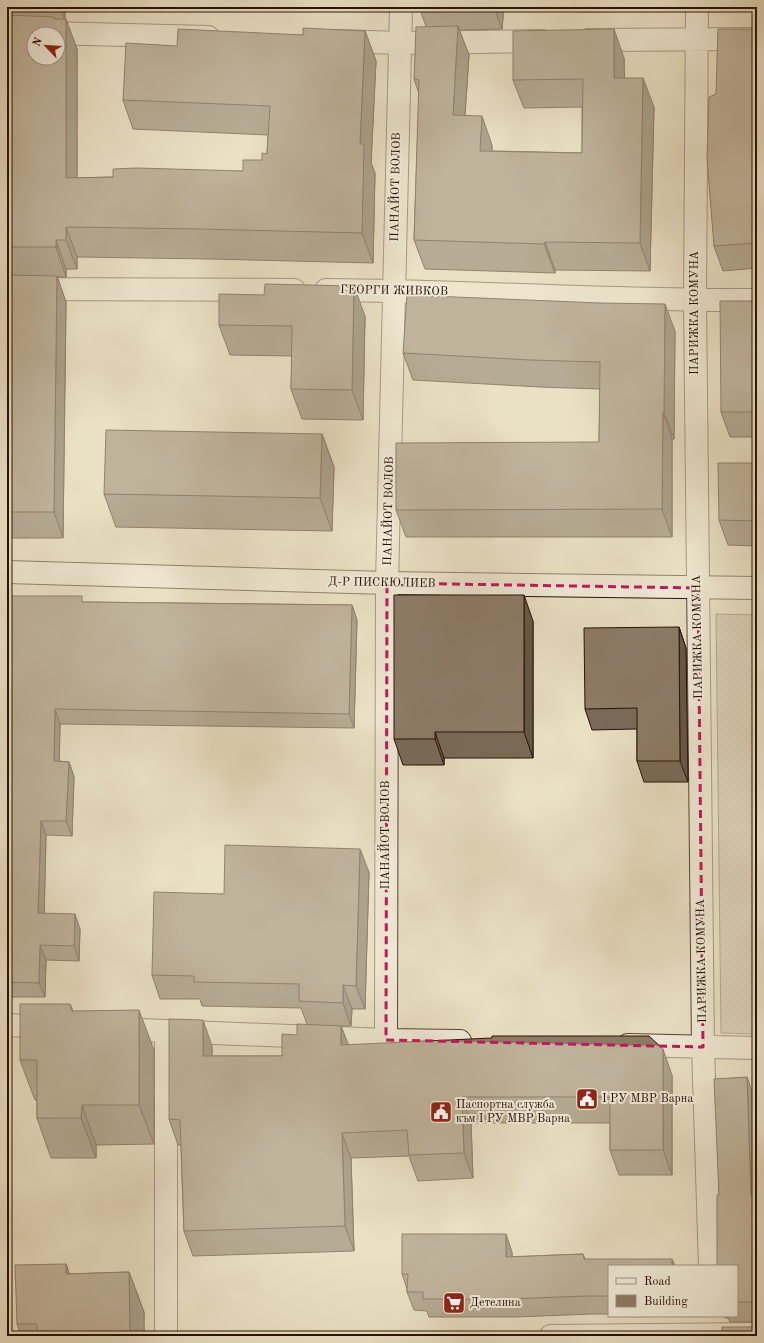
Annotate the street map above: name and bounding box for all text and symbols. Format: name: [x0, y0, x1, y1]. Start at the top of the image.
north arrow: [26, 26, 66, 66]
text: N: [32, 36, 45, 49]
street label: ПАНАЙОТ ВОЛОВ: [386, 132, 403, 242]
street label: ПАРИЖКА КОМУНА: [689, 251, 701, 375]
street label: ГЕОРГИ ЖИВКОВ: [340, 284, 448, 298]
street label: ПАНАЙОТ ВОЛОВ: [379, 456, 396, 566]
street label: ПАРИЖКА КОМУНА: [691, 575, 705, 699]
street label: Д-Р ПИСКЮЛИЕВ: [328, 576, 436, 590]
street label: ПАНАЙОТ ВОЛОВ: [377, 780, 392, 890]
street label: ПАРИЖКА КОМУНА: [695, 899, 709, 1023]
public building icon: I РУ МВР Варна: [574, 1086, 600, 1112]
place label: I РУ МВР Варна: [602, 1093, 693, 1105]
public building icon: Паспортна служба към I РУ МВР Варна: [428, 1099, 454, 1125]
place label: Паспортна служба към I РУ МВР Варна: [456, 1099, 570, 1125]
legend: [608, 1265, 738, 1317]
text: Road: [644, 1276, 671, 1288]
supermarket icon: Детелина: [441, 1290, 467, 1316]
text: Building: [644, 1296, 688, 1308]
place label: Детелина: [470, 1297, 521, 1309]

